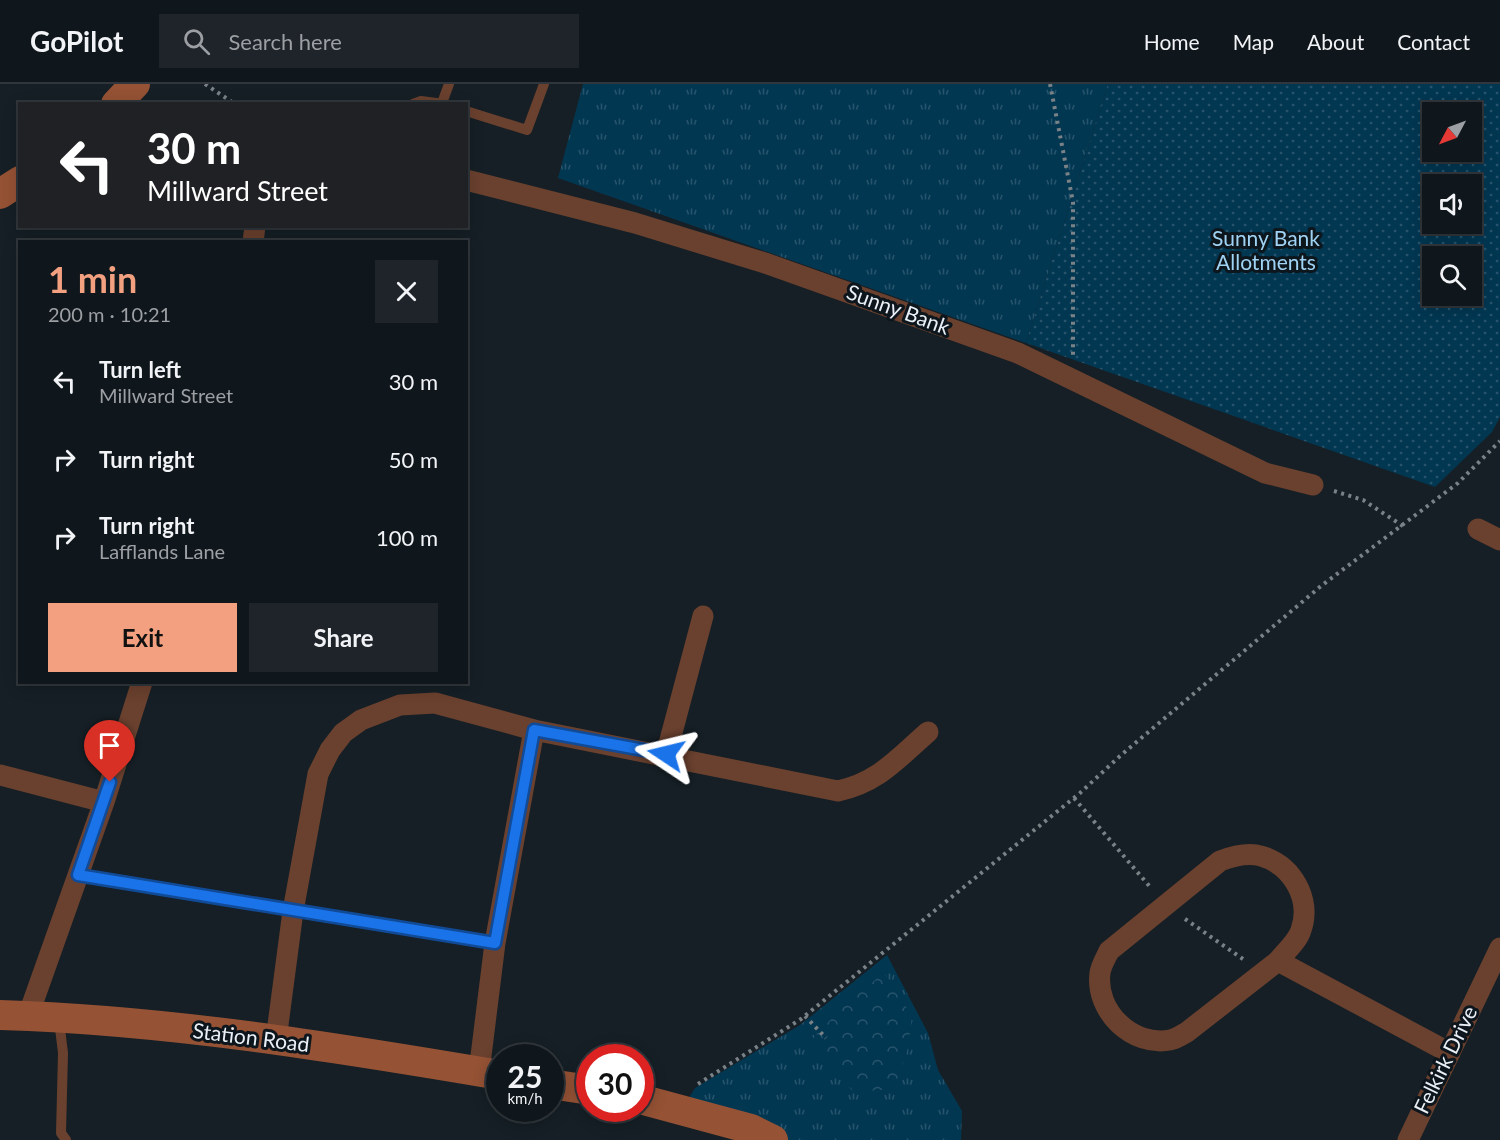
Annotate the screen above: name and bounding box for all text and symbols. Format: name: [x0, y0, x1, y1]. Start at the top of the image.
search box: [159, 14, 579, 68]
text: GoPilot: [30, 24, 123, 58]
icon: search: [180, 25, 213, 58]
text: Search here: [228, 28, 342, 55]
text: Home: [1144, 29, 1200, 54]
text: Map: [1233, 29, 1274, 54]
text: About: [1307, 29, 1364, 54]
text: Contact: [1397, 29, 1470, 54]
north arrow: [1422, 102, 1482, 162]
map controls: [1422, 102, 1482, 306]
text: 30 m: [147, 123, 241, 173]
icon: left: [48, 126, 126, 204]
text: Millward Street: [147, 174, 328, 207]
button: sound: [1422, 174, 1482, 234]
park label: Sunny Bank Allotments: [1212, 225, 1320, 274]
button: search: [1422, 246, 1482, 306]
text: 1 min: [48, 257, 137, 301]
button: close: [375, 260, 438, 323]
street label: Sunny Bank: [844, 278, 954, 339]
text: 200 m · 10:21: [48, 302, 171, 326]
text: Turn left: [99, 356, 181, 383]
icon: left: [48, 365, 81, 398]
text: 30 m: [389, 368, 438, 395]
text: Millward Street: [99, 383, 233, 407]
icon: right: [48, 443, 81, 476]
text: Turn right: [99, 446, 194, 473]
text: 50 m: [389, 446, 438, 473]
text: Turn right: [99, 512, 194, 539]
icon: right: [48, 521, 81, 554]
text: 100 m: [376, 524, 438, 551]
text: Lafflands Lane: [99, 539, 225, 563]
button: Exit: [48, 603, 237, 672]
button: Share: [249, 603, 438, 672]
pin: [84, 720, 135, 782]
position arrow: [634, 722, 698, 786]
icon: arrive: [93, 729, 126, 762]
street label: Felkirk Drive: [1408, 1002, 1481, 1117]
street label: Station Road: [191, 1017, 311, 1056]
speed limit sign: 30: [576, 1044, 654, 1122]
text: 25: [508, 1058, 542, 1094]
text: km/h: [507, 1089, 543, 1107]

